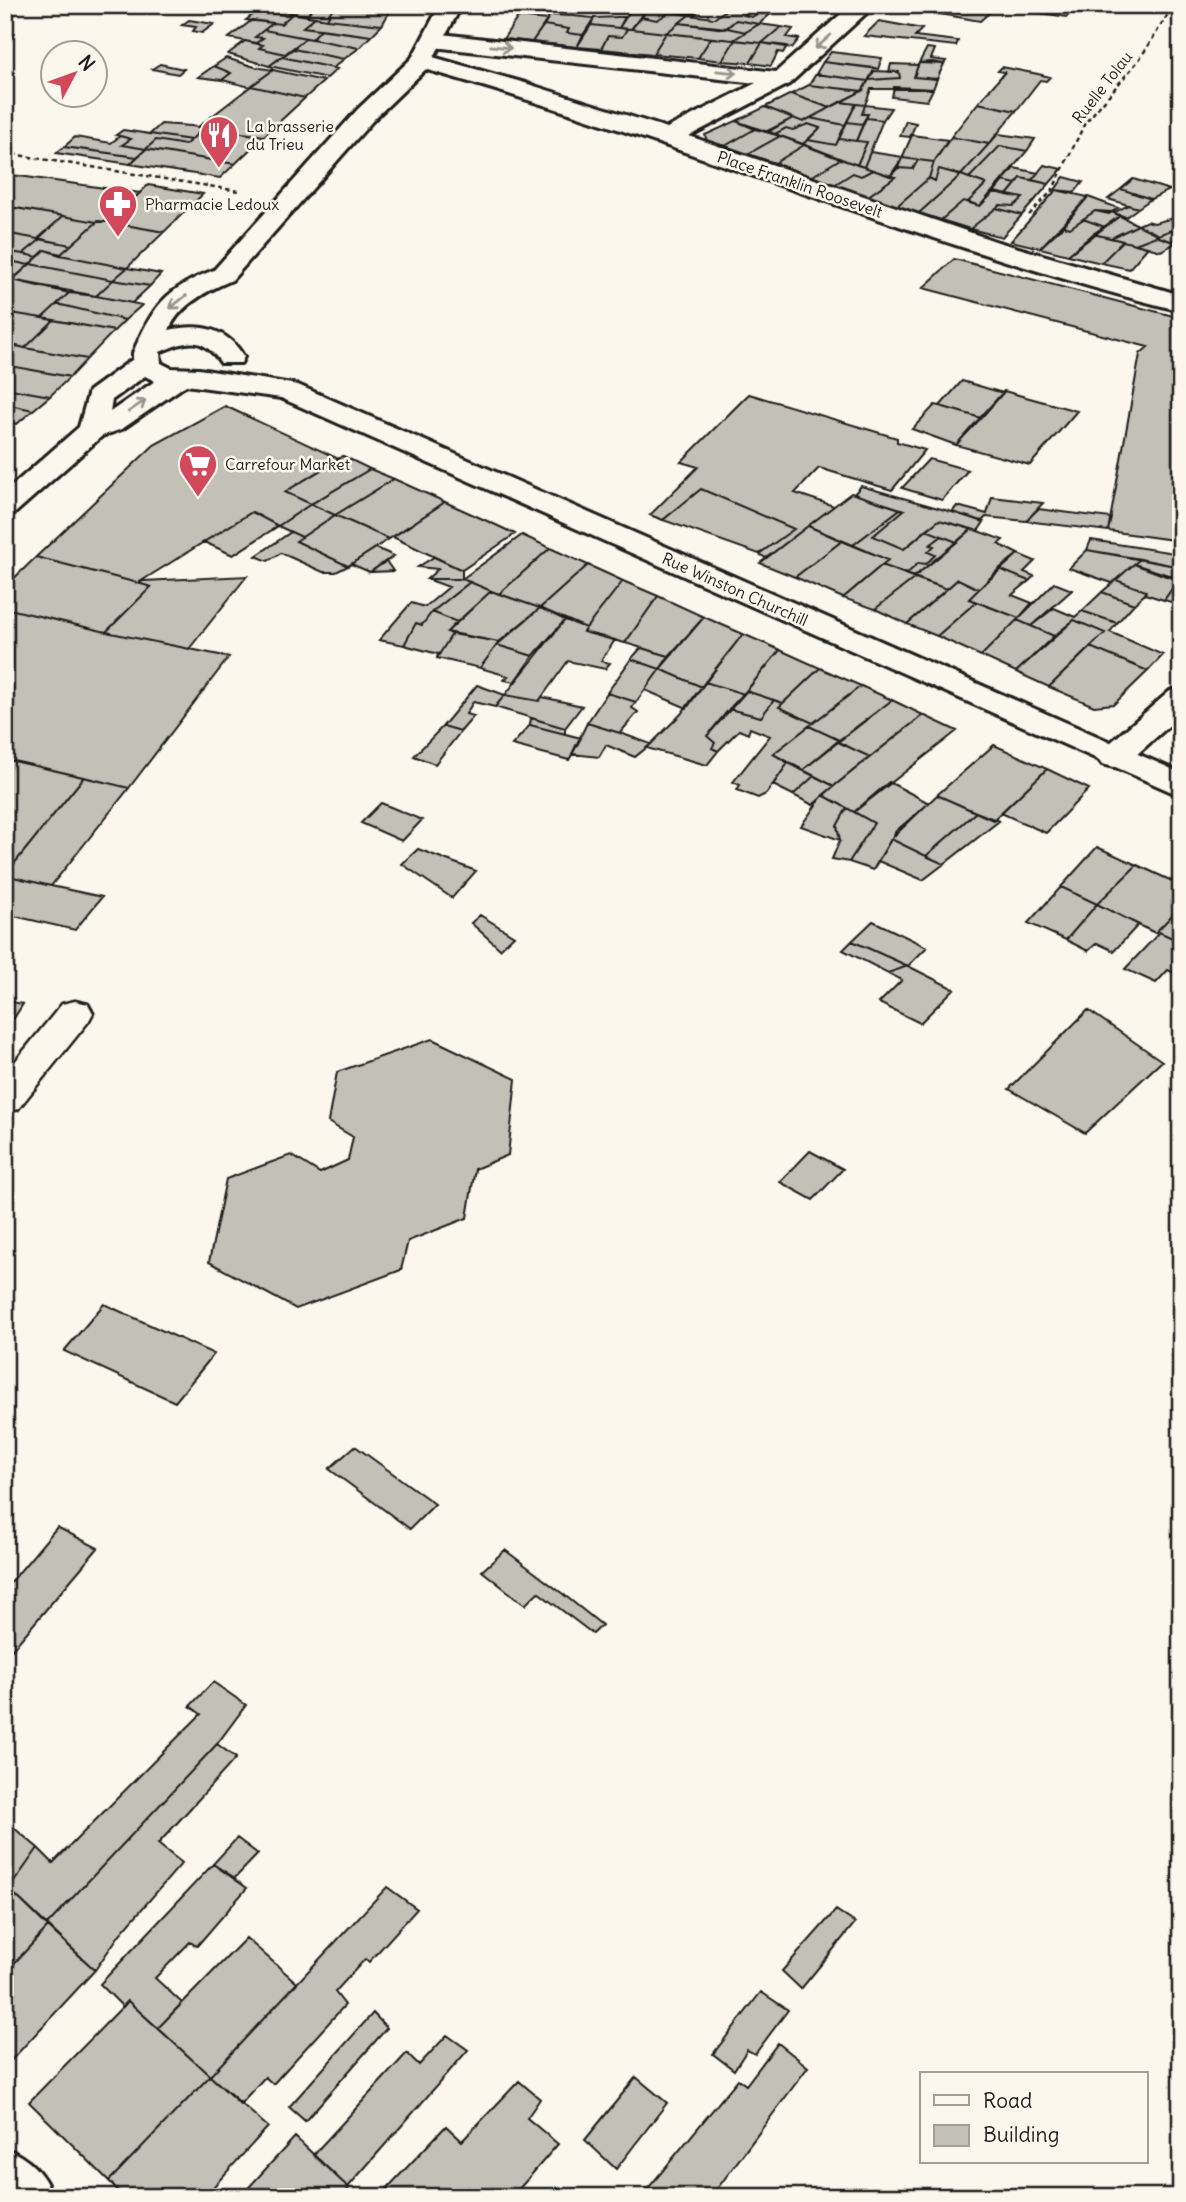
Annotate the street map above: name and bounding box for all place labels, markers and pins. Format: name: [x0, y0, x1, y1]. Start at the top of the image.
restaurant icon: La brasserie du Trieu: [198, 114, 240, 169]
place label: La brasserie du Trieu: [246, 116, 334, 154]
pharmacy icon: Pharmacie Ledoux: [97, 183, 139, 238]
place label: Pharmacie Ledoux: [145, 194, 279, 214]
supermarket icon: Carrefour Market: [177, 443, 219, 498]
place label: Carrefour Market: [225, 454, 351, 474]

